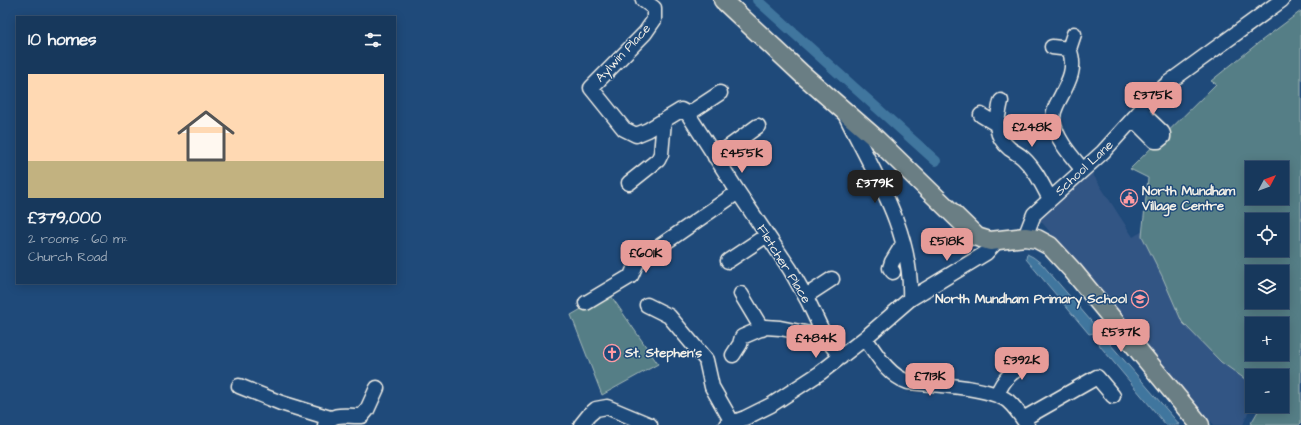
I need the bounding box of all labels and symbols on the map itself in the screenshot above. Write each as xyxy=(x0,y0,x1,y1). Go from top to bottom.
street label: Aylwin Place xyxy=(591,20,656,87)
pin: £375K xyxy=(1125,82,1181,116)
pin: £248K xyxy=(1004,114,1060,148)
street label: School Lane xyxy=(1051,136,1117,200)
pin: £455K xyxy=(714,140,770,174)
north arrow xyxy=(1245,161,1289,205)
pin: £379K xyxy=(847,170,903,204)
place label: North Mundham Village Centre xyxy=(1141,182,1236,217)
public building icon: North Mundham Village Centre xyxy=(1119,188,1139,208)
street label: Fletcher Place xyxy=(753,221,815,307)
pin: £518K xyxy=(919,228,975,262)
pin: £601K xyxy=(618,240,674,274)
school or university icon: North Mundham Primary School xyxy=(1130,289,1150,309)
place label: North Mundham Primary School xyxy=(935,290,1127,309)
pin: £537K xyxy=(1093,319,1149,353)
pin: £484K xyxy=(788,325,844,359)
church icon: St. Stephen's xyxy=(602,343,622,363)
place label: St. Stephen's xyxy=(624,344,703,363)
pin: £392K xyxy=(994,347,1050,381)
pin: £713K xyxy=(902,363,958,397)

